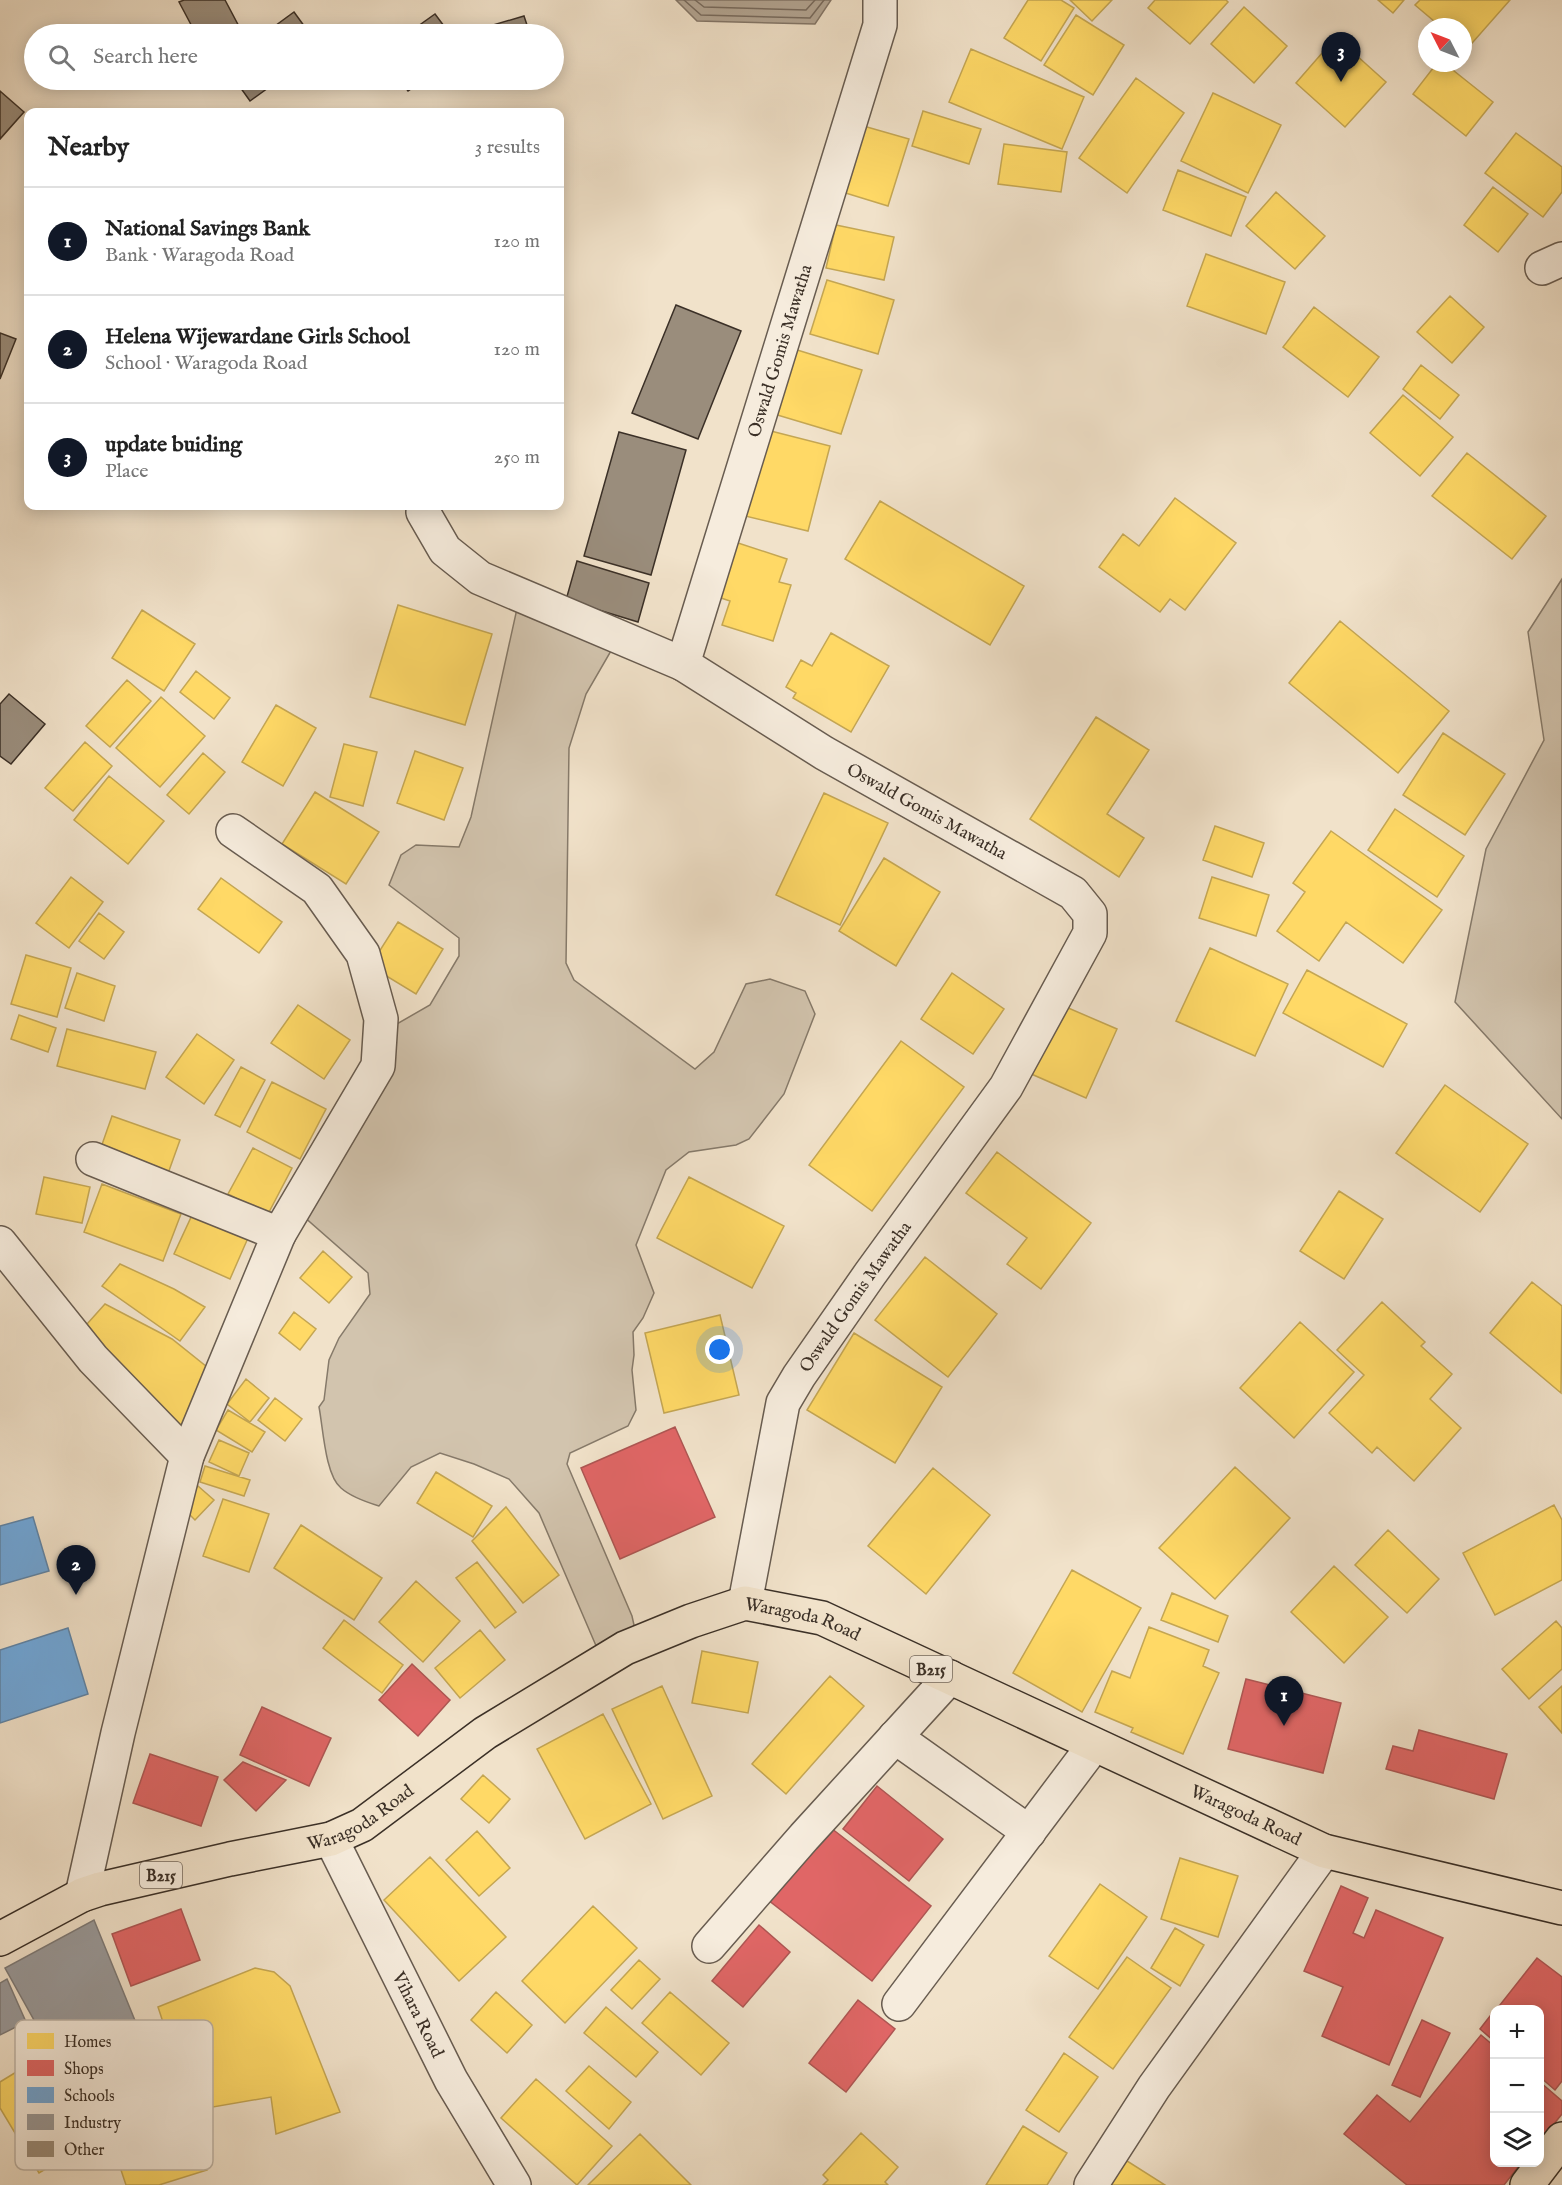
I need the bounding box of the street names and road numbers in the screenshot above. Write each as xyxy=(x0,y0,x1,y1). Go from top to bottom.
street label: Oswald Gomis Mawatha xyxy=(743,262,819,441)
street label: Oswald Gomis Mawatha xyxy=(842,759,1011,866)
street label: Oswald Gomis Mawatha xyxy=(795,1217,918,1378)
street label: Waragoda Road xyxy=(743,1593,864,1647)
road number: B215 xyxy=(910,1656,952,1682)
street label: Waragoda Road xyxy=(305,1780,419,1856)
street label: Waragoda Road xyxy=(1186,1781,1305,1852)
road number: B215 xyxy=(140,1862,182,1888)
street label: Vihara Road xyxy=(386,1967,448,2062)

